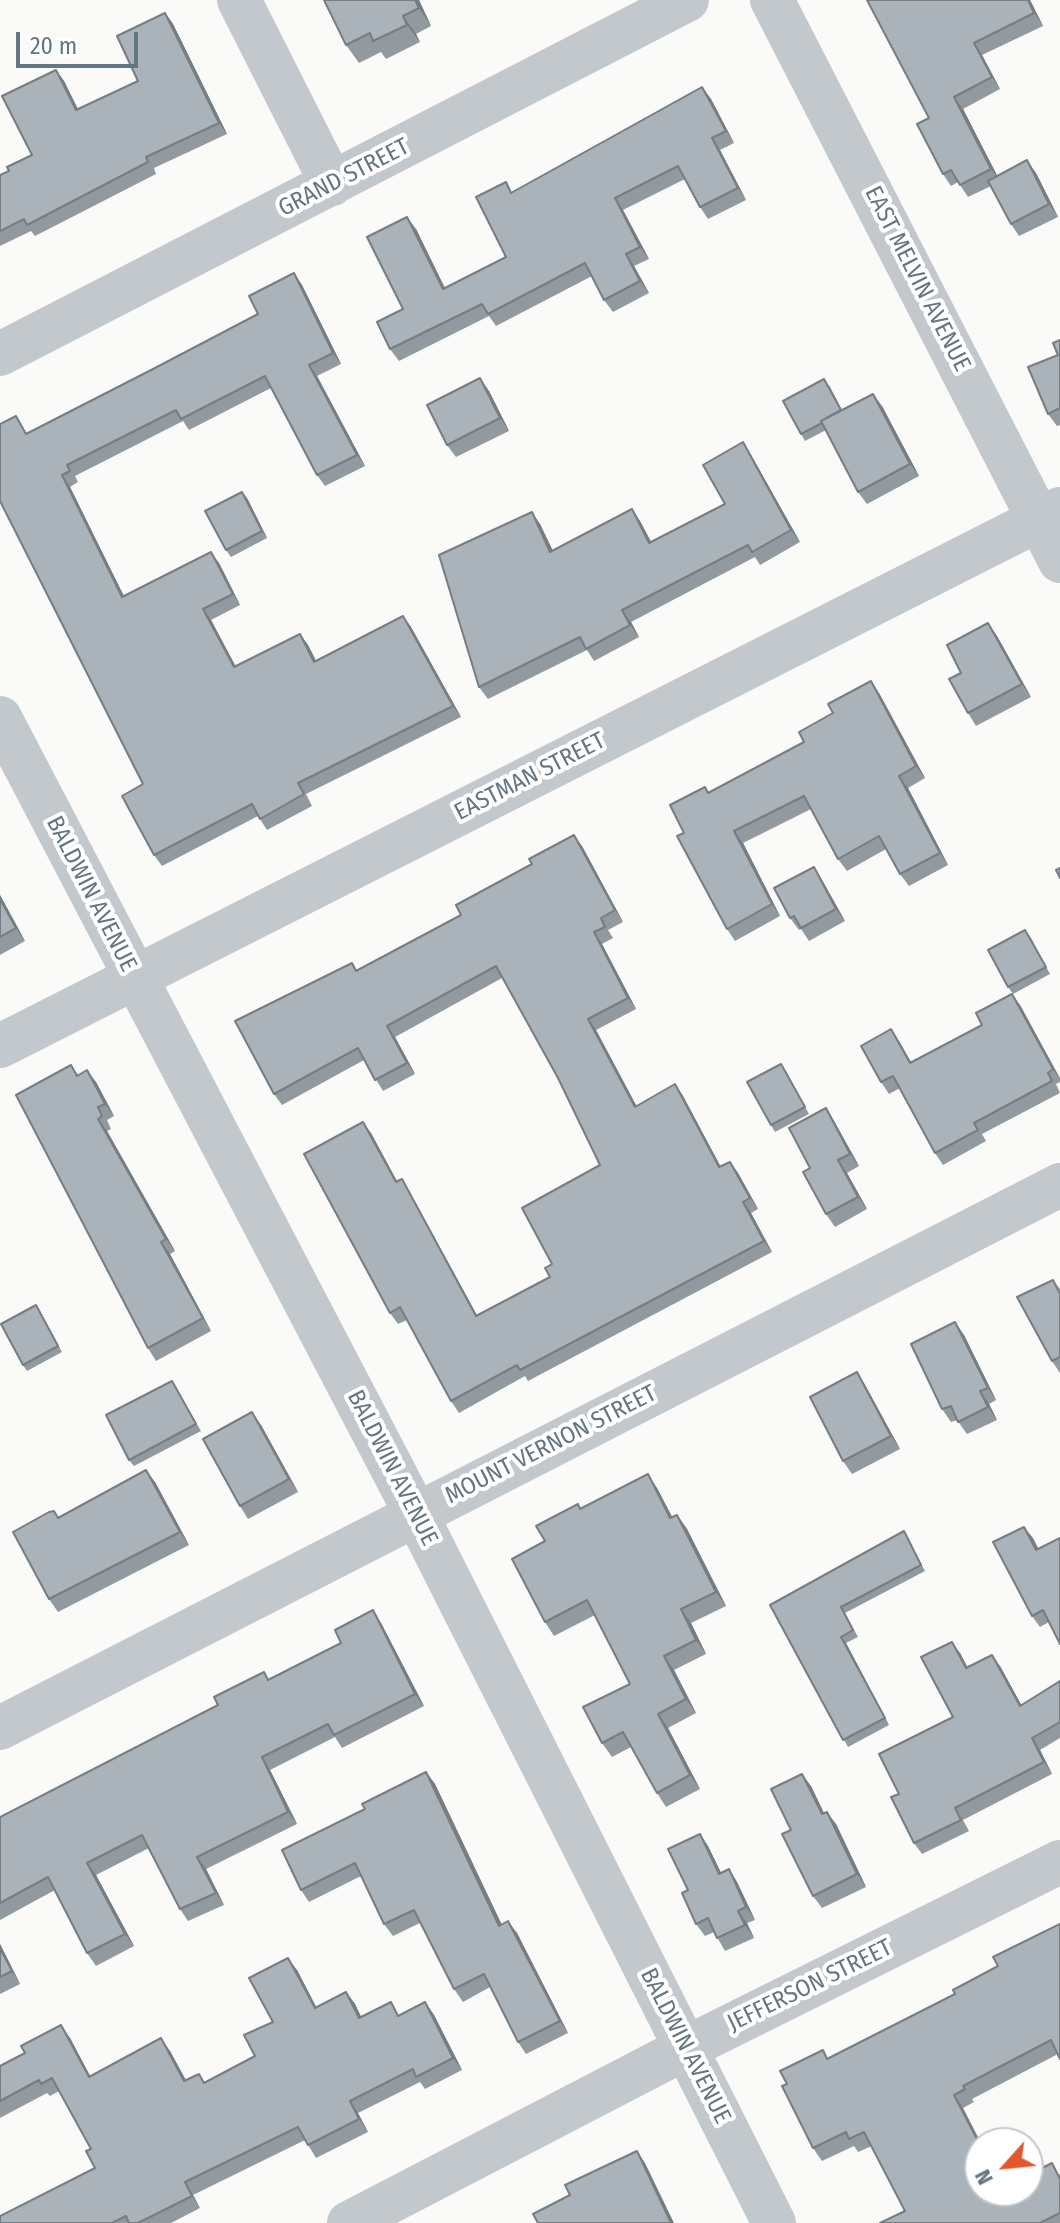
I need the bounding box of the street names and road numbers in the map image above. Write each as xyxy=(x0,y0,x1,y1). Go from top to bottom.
street label: GRAND STREET xyxy=(274,133,414,223)
street label: EAST MELVIN AVENUE xyxy=(858,182,976,376)
street label: EASTMAN STREET xyxy=(450,727,610,827)
street label: BALDWIN AVENUE xyxy=(39,812,143,976)
street label: MOUNT VERNON STREET xyxy=(441,1379,661,1511)
street label: BALDWIN AVENUE xyxy=(340,1386,444,1550)
street label: JEFFERSON STREET xyxy=(723,1934,897,2038)
street label: BALDWIN AVENUE xyxy=(633,1964,737,2128)

